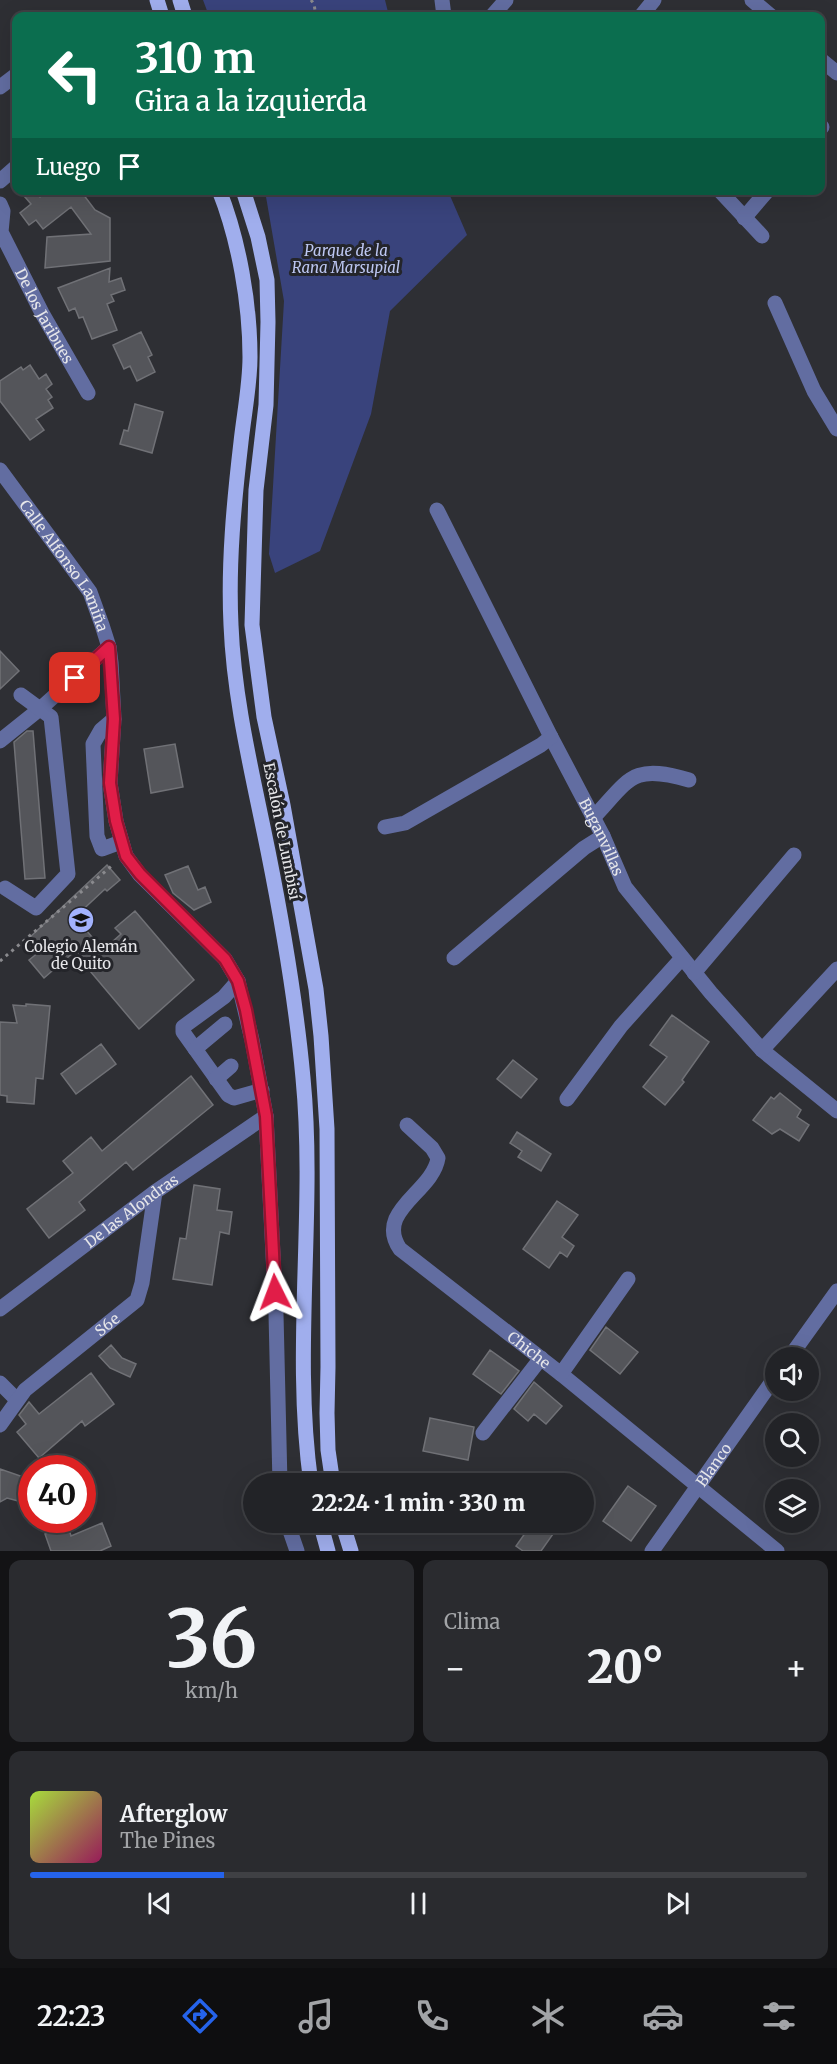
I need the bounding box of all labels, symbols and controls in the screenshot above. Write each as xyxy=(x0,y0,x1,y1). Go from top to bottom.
text: 310 m xyxy=(135,32,255,84)
icon: left xyxy=(36,36,114,114)
text: Gira a la izquierda xyxy=(135,84,367,118)
icon: arrive xyxy=(113,150,146,183)
text: Luego xyxy=(36,153,101,181)
park label: Parque de la Rana Marsupial xyxy=(292,241,400,277)
street label: De los Jaribues xyxy=(11,265,78,367)
street label: Calle Alfonso Lamiña xyxy=(16,496,113,634)
pin xyxy=(49,652,100,703)
icon: arrive xyxy=(58,661,91,694)
street label: Escalón de Lumbisí xyxy=(259,761,305,902)
street label: Buganvillas xyxy=(575,794,628,879)
school or university icon: Colegio Alemán de Quito xyxy=(66,905,96,935)
place label: Colegio Alemán de Quito xyxy=(24,937,138,973)
street label: De las Alondras xyxy=(80,1170,182,1252)
position arrow xyxy=(243,1260,307,1324)
street label: S6e xyxy=(91,1309,123,1340)
street label: Chiche xyxy=(504,1327,555,1372)
map controls xyxy=(765,1347,819,1533)
button: sound xyxy=(765,1347,819,1401)
button: search xyxy=(765,1413,819,1467)
street label: Blanco xyxy=(691,1439,735,1490)
speed limit sign: 40 xyxy=(18,1455,96,1533)
button: layers xyxy=(765,1479,819,1533)
text: 22:24 · 1 min · 330 m xyxy=(312,1489,525,1517)
text: 36 xyxy=(166,1590,257,1688)
text: Clima xyxy=(444,1609,500,1634)
text: 20° xyxy=(587,1639,664,1695)
text: − xyxy=(444,1648,466,1689)
text: + xyxy=(785,1648,807,1689)
text: km/h xyxy=(185,1678,238,1703)
text: Afterglow xyxy=(120,1800,227,1828)
text: The Pines xyxy=(120,1828,215,1853)
icon: previous xyxy=(143,1887,176,1920)
icon: pause xyxy=(402,1887,435,1920)
icon: next xyxy=(661,1887,694,1920)
icon: directions xyxy=(179,1995,221,2037)
icon: music xyxy=(295,1995,337,2037)
icon: phone xyxy=(411,1995,453,2037)
icon: climate xyxy=(527,1995,569,2037)
icon: car xyxy=(642,1995,684,2037)
icon: filters xyxy=(758,1995,800,2037)
text: 22:23 xyxy=(37,1999,105,2033)

